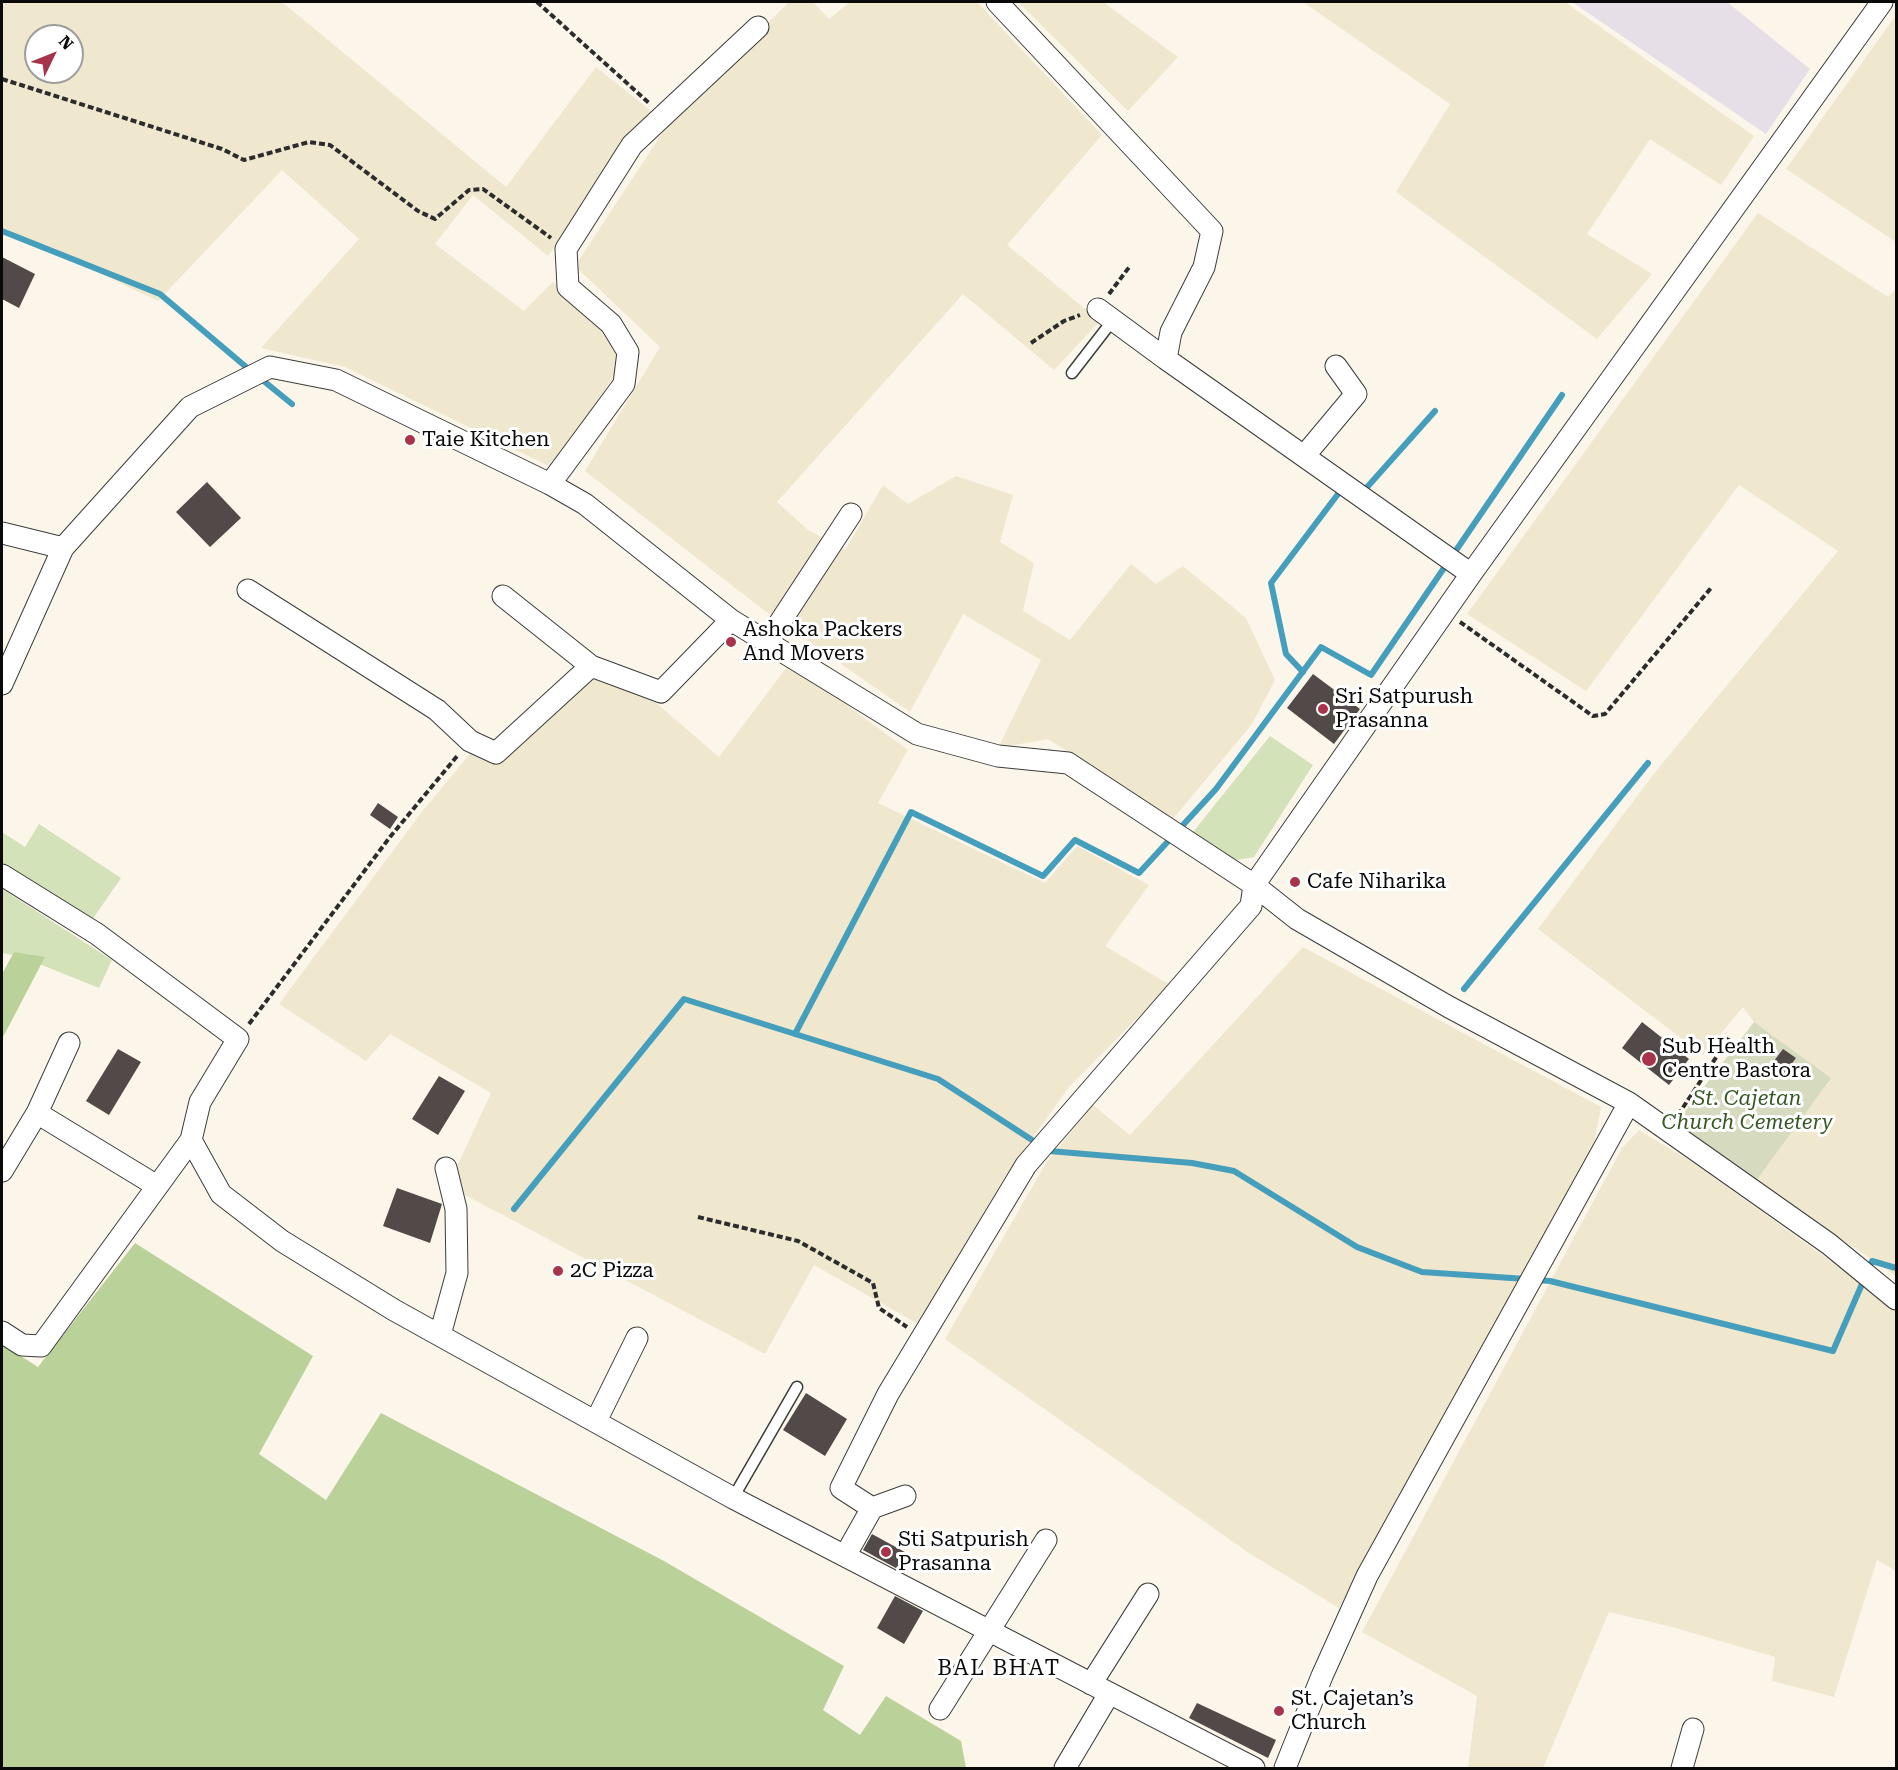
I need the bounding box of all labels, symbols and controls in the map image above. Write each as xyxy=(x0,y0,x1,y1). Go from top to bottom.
north arrow xyxy=(24,24,84,84)
text: N xyxy=(55,32,77,54)
place label: Taie Kitchen xyxy=(422,427,550,453)
marker: Taie Kitchen xyxy=(403,433,417,447)
place label: Ashoka Packers And Movers xyxy=(743,617,902,667)
marker: Ashoka Packers And Movers xyxy=(724,635,738,649)
place label: Sri Satpurush Prasanna xyxy=(1335,684,1473,734)
marker: Sri Satpurush Prasanna xyxy=(1316,702,1330,716)
place label: Cafe Niharika xyxy=(1307,869,1446,895)
marker: Cafe Niharika xyxy=(1288,875,1302,889)
place label: Sub Health Centre Bastora xyxy=(1662,1034,1811,1084)
marker: Sub Health Centre Bastora xyxy=(1640,1050,1658,1068)
park label: St. Cajetan Church Cemetery xyxy=(1662,1086,1832,1136)
place label: 2C Pizza xyxy=(570,1258,654,1284)
marker: 2C Pizza xyxy=(551,1264,565,1278)
place label: Sti Satpurish Prasanna xyxy=(898,1527,1029,1577)
marker: Sti Satpurish Prasanna xyxy=(879,1545,893,1559)
district label: BAL BHAT xyxy=(937,1656,1061,1682)
place label: St. Cajetan’s Church xyxy=(1291,1686,1414,1736)
marker: St. Cajetan’s Church xyxy=(1272,1704,1286,1718)

